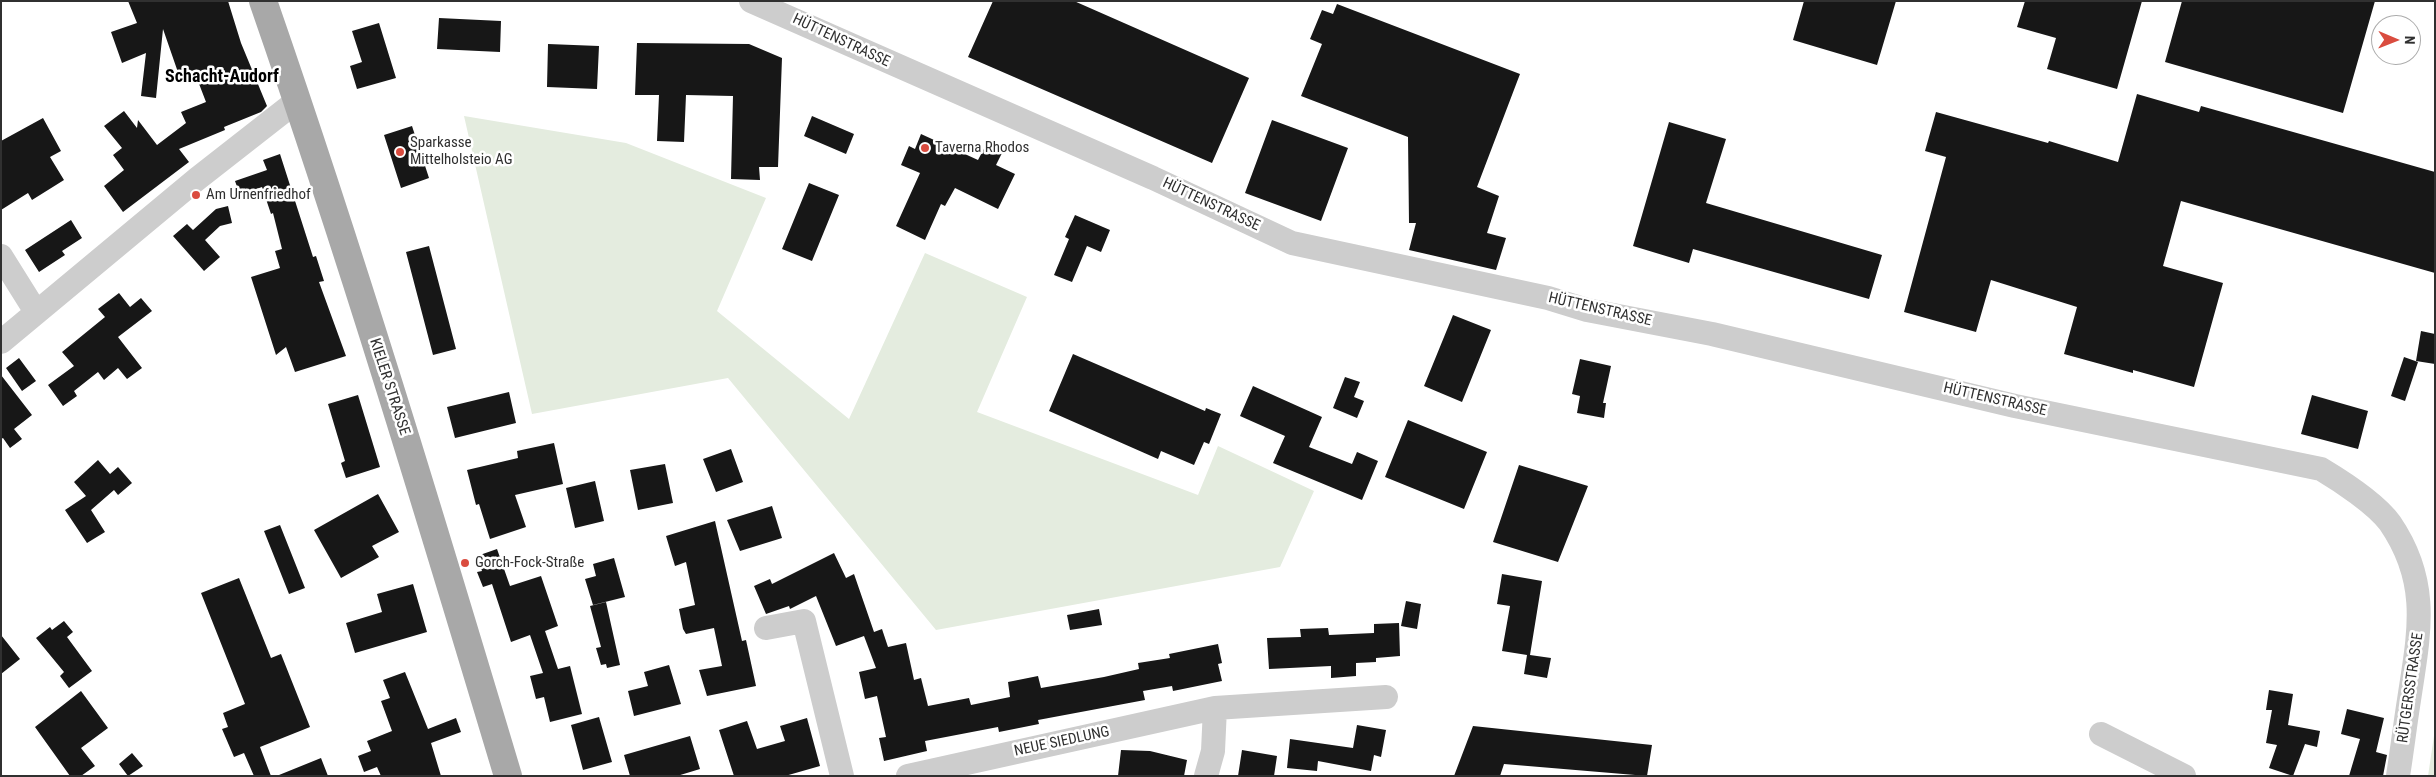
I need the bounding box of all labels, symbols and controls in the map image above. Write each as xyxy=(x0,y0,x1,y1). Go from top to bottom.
street label: HÜTTENSTRASSE xyxy=(789,11,893,71)
north arrow xyxy=(2371,15,2421,65)
text: N xyxy=(2402,36,2418,45)
district label: Schacht-Audorf xyxy=(165,66,279,88)
place label: Sparkasse Mittelholsteio AG xyxy=(410,134,512,169)
place label: Taverna Rhodos xyxy=(935,139,1029,157)
marker: Taverna Rhodos xyxy=(919,142,931,154)
marker: Sparkasse Mittelholsteio AG xyxy=(394,146,406,158)
street label: HÜTTENSTRASSE xyxy=(1159,175,1263,235)
place label: Am Urnenfriedhof xyxy=(206,186,311,204)
marker: Am Urnenfriedhof xyxy=(190,189,202,201)
street label: HÜTTENSTRASSE xyxy=(1547,289,1653,331)
street label: KIELER STRASSE xyxy=(365,336,413,438)
street label: HÜTTENSTRASSE xyxy=(1942,379,2048,421)
place label: Gorch-Fock-Straße xyxy=(475,554,584,572)
marker: Gorch-Fock-Straße xyxy=(459,557,471,569)
street label: RÜTGERSSTRASSE xyxy=(2394,632,2428,744)
street label: NEUE SIEDLUNG xyxy=(1013,723,1111,761)

